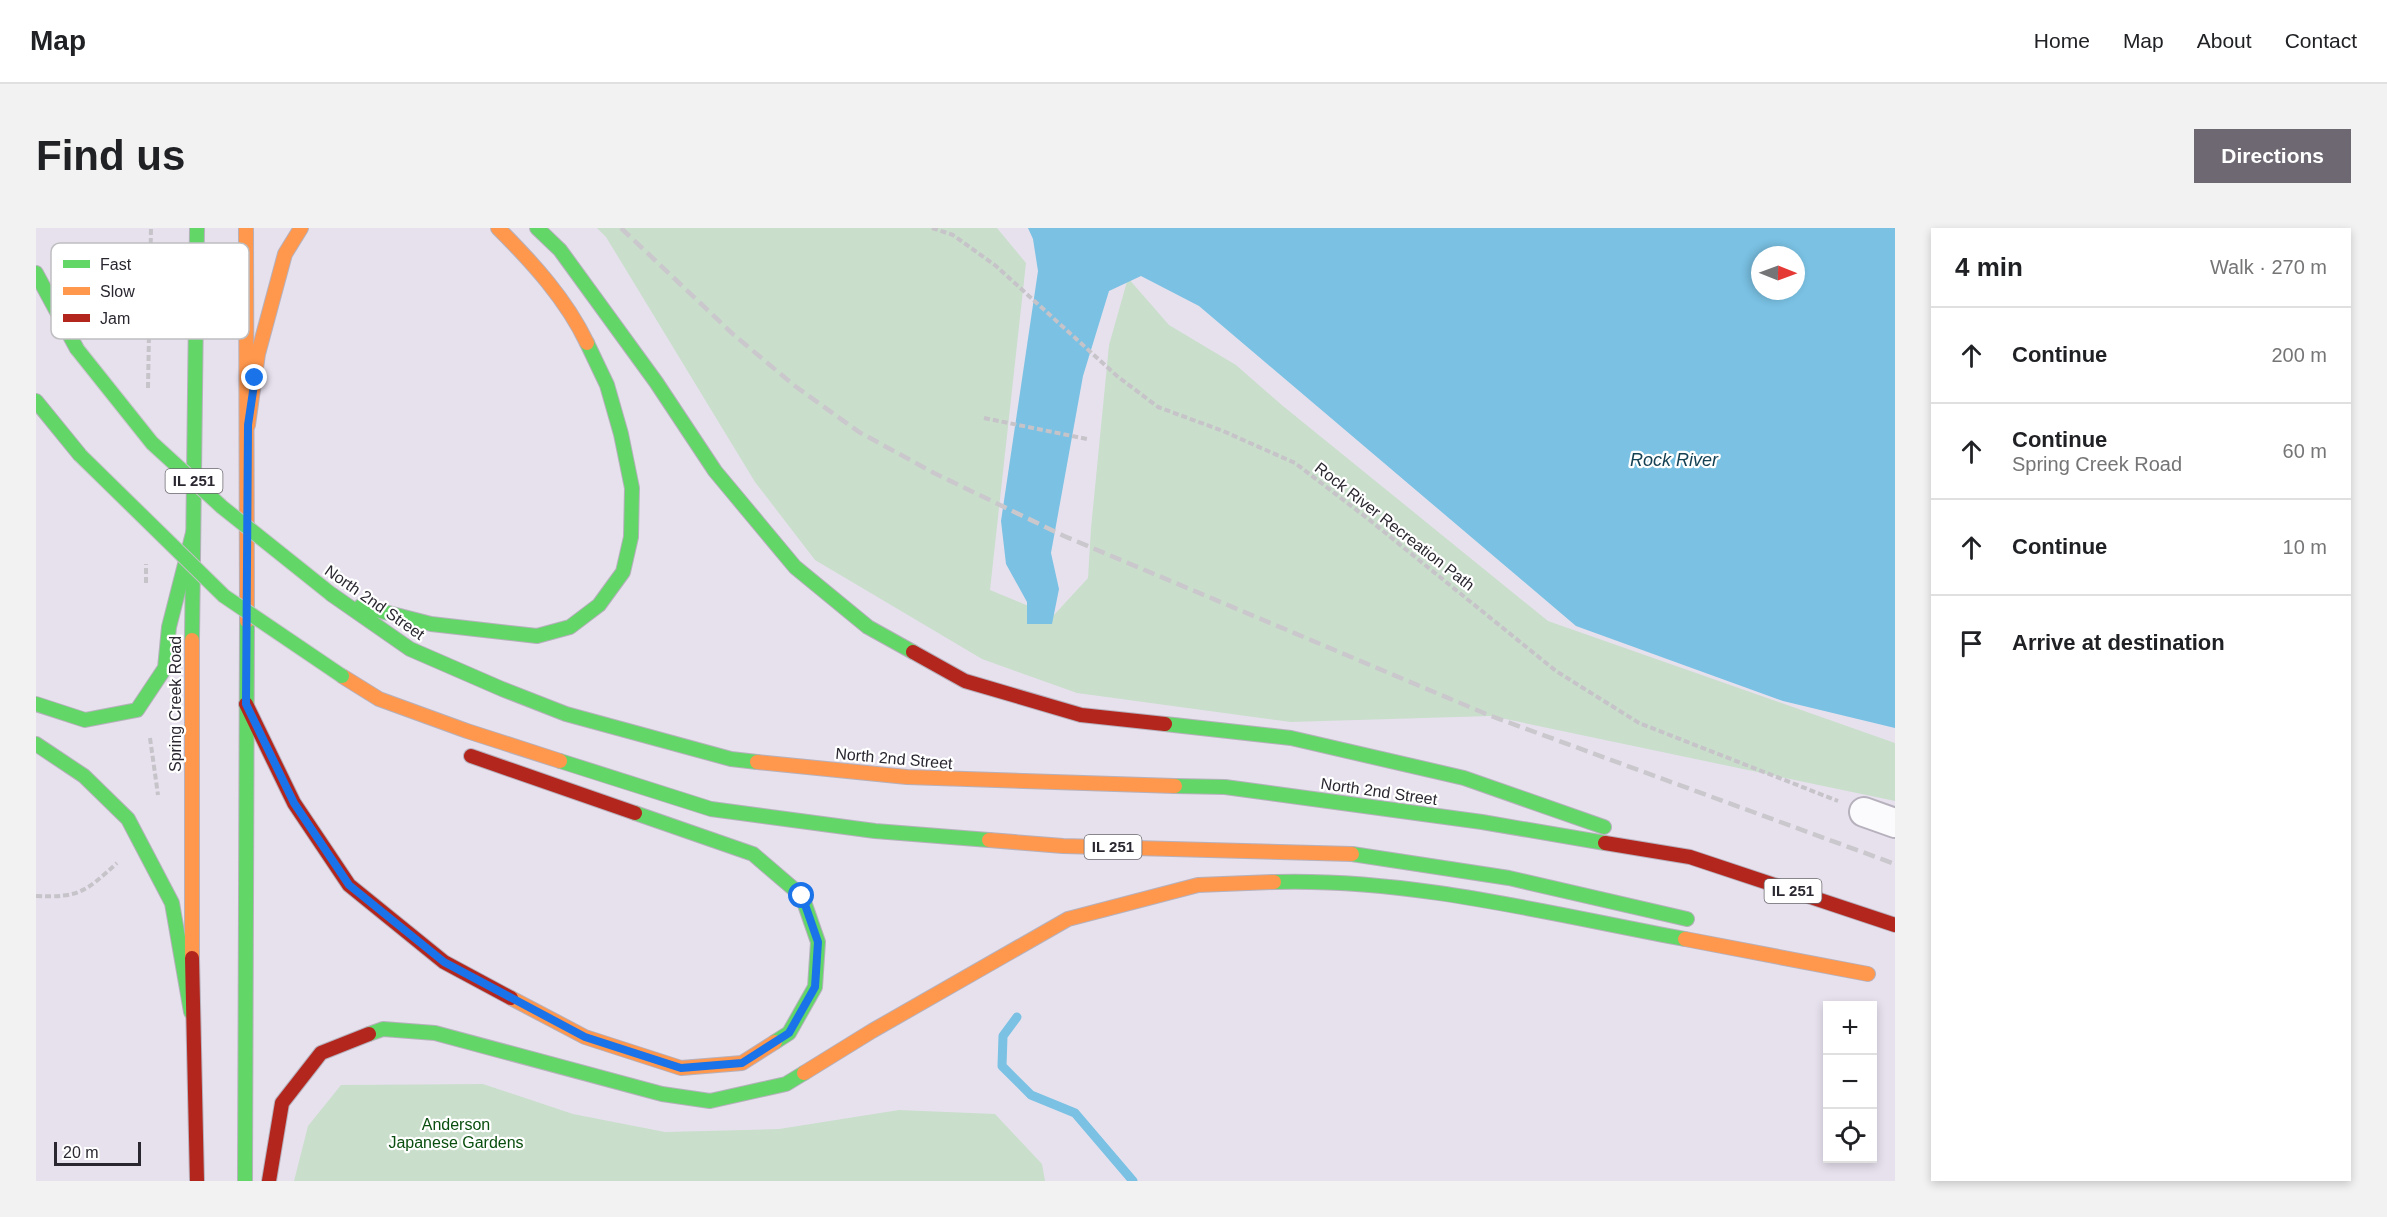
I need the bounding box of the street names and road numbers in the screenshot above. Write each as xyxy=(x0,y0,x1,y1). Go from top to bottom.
street label: Rock River Recreation Path xyxy=(1312,459,1478,594)
road number: IL 251 xyxy=(166,469,222,493)
street label: North 2nd Street xyxy=(322,562,428,643)
street label: Spring Creek Road xyxy=(167,636,184,772)
street label: North 2nd Street xyxy=(835,745,954,772)
street label: North 2nd Street xyxy=(1320,775,1439,808)
road number: IL 251 xyxy=(1084,835,1142,859)
road number: IL 251 xyxy=(1764,879,1822,903)

